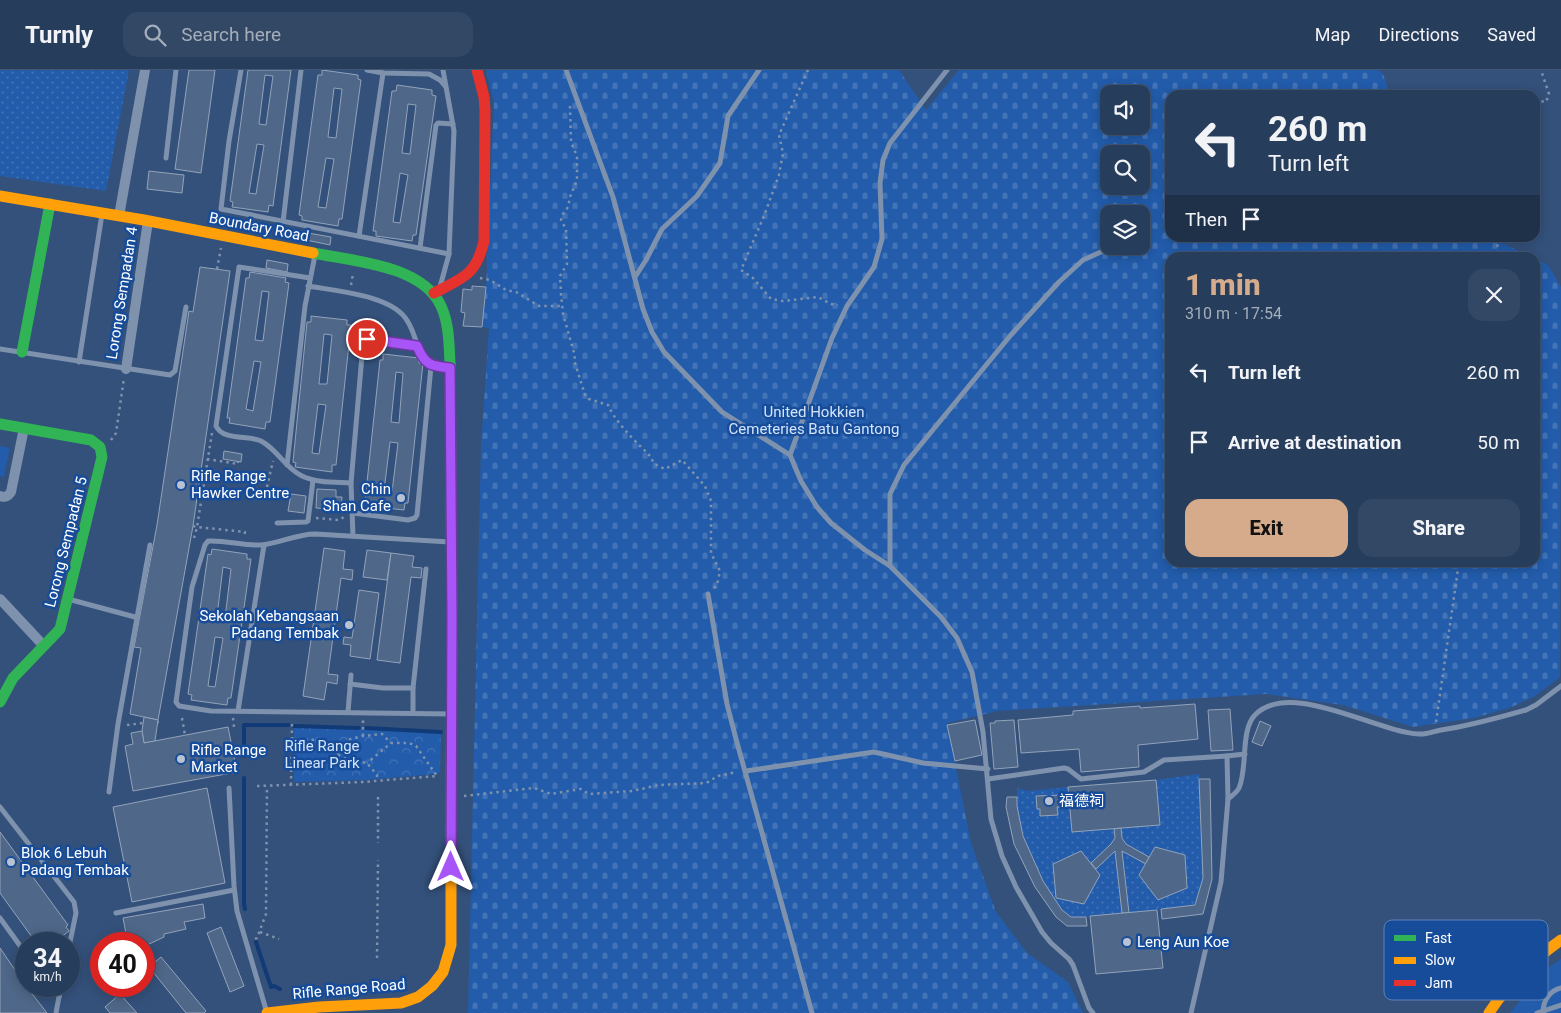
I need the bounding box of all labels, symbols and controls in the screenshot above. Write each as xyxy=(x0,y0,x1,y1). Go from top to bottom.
search box xyxy=(123,12,473,57)
text: Turnly xyxy=(25,21,93,49)
icon: search xyxy=(141,21,169,49)
text: Search here xyxy=(181,23,281,46)
text: Map xyxy=(1315,24,1350,45)
text: Directions xyxy=(1378,24,1459,45)
text: Saved xyxy=(1487,24,1536,45)
map controls xyxy=(1100,85,1150,255)
button: sound xyxy=(1100,85,1150,135)
text: 260 m xyxy=(1268,109,1367,150)
icon: left xyxy=(1185,110,1250,175)
button: search xyxy=(1100,145,1150,195)
text: Turn left xyxy=(1268,151,1349,176)
button: layers xyxy=(1100,205,1150,255)
icon: arrive xyxy=(1237,205,1265,233)
street label: Boundary Road xyxy=(207,208,311,246)
text: Then xyxy=(1185,208,1227,231)
street label: Lorong Sempadan 4 xyxy=(103,225,141,361)
text: 1 min xyxy=(1185,267,1261,302)
button: close xyxy=(1468,269,1520,321)
text: 310 m · 17:54 xyxy=(1185,304,1282,323)
pin xyxy=(346,318,388,360)
icon: arrive xyxy=(353,325,381,353)
icon: left xyxy=(1185,358,1213,386)
text: Turn left xyxy=(1228,361,1301,384)
text: 260 m xyxy=(1467,361,1520,384)
park label: United Hokkien Cemeteries Batu Gantong xyxy=(729,403,899,438)
icon: arrive xyxy=(1185,428,1213,456)
text: Arrive at destination xyxy=(1228,431,1401,454)
text: 50 m xyxy=(1477,431,1520,454)
place label: Rifle Range Hawker Centre xyxy=(191,467,289,502)
street label: Lorong Sempadan 5 xyxy=(41,475,91,609)
marker: Rifle Range Hawker Centre xyxy=(175,479,187,491)
place label: Chin Shan Cafe xyxy=(323,480,391,515)
marker: Chin Shan Cafe xyxy=(395,492,407,504)
button: Exit xyxy=(1185,499,1348,557)
button: Share xyxy=(1358,499,1520,557)
place label: Sekolah Kebangsaan Padang Tembak xyxy=(199,607,339,642)
marker: Sekolah Kebangsaan Padang Tembak xyxy=(343,619,355,631)
park label: Rifle Range Linear Park xyxy=(284,737,360,772)
place label: Rifle Range Market xyxy=(191,741,266,776)
marker: Rifle Range Market xyxy=(175,753,187,765)
place label: 福德祠 xyxy=(1059,792,1104,810)
marker: 福德祠 xyxy=(1043,795,1055,807)
position arrow xyxy=(424,840,476,892)
place label: Blok 6 Lebuh Padang Tembak xyxy=(21,844,129,879)
marker: Blok 6 Lebuh Padang Tembak xyxy=(5,856,17,868)
legend xyxy=(1384,920,1548,1000)
text: Fast xyxy=(1425,930,1452,946)
speed limit sign: 40 xyxy=(90,932,155,997)
place label: Leng Aun Koe xyxy=(1137,933,1229,951)
marker: Leng Aun Koe xyxy=(1121,936,1133,948)
text: 34 xyxy=(33,944,62,973)
text: Slow xyxy=(1425,952,1456,968)
text: km/h xyxy=(33,970,62,984)
street label: Rifle Range Road xyxy=(292,975,406,1003)
text: Jam xyxy=(1425,975,1453,991)

